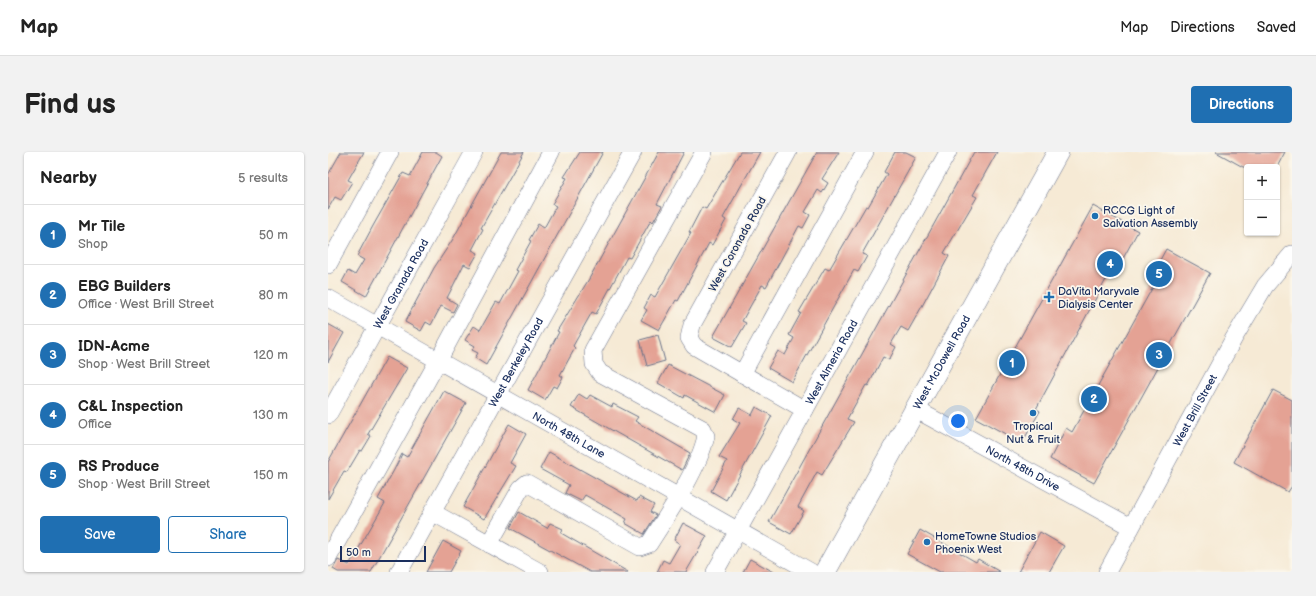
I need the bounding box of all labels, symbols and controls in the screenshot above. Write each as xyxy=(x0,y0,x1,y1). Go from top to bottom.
text: Map xyxy=(20,16,58,39)
text: Map xyxy=(1120,19,1148,36)
text: Directions xyxy=(1170,19,1235,36)
text: Saved xyxy=(1257,19,1296,36)
button: Directions xyxy=(1191,86,1292,123)
text: Find us xyxy=(24,88,116,121)
map controls xyxy=(1244,164,1280,236)
button: + xyxy=(1244,164,1280,200)
text: Nearby xyxy=(40,168,97,188)
text: 5 results xyxy=(238,170,288,186)
street label: West Coronado Road xyxy=(706,195,769,294)
button: − xyxy=(1244,200,1280,236)
place label: RCCG Light of Salvation Assembly xyxy=(1103,204,1198,230)
marker: RCCG Light of Salvation Assembly xyxy=(1090,211,1100,221)
text: Mr Tile xyxy=(78,217,125,236)
text: 1 xyxy=(50,227,56,243)
text: 50 m xyxy=(259,227,288,243)
text: Shop xyxy=(78,236,108,252)
street label: West Granada Road xyxy=(371,237,431,331)
pin: 4 xyxy=(1097,249,1123,279)
pin: 5 xyxy=(1146,259,1172,289)
text: EBG Builders xyxy=(78,277,171,296)
place label: DaVita Maryvale Dialysis Center xyxy=(1058,285,1140,311)
text: 2 xyxy=(49,287,57,303)
text: 80 m xyxy=(259,287,288,303)
marker: DaVita Maryvale Dialysis Center xyxy=(1043,291,1055,303)
text: Office · West Brill Street xyxy=(78,296,214,312)
street label: West McDowell Road xyxy=(911,313,973,412)
street label: West Berkeley Road xyxy=(486,316,546,410)
street label: West Almeria Road xyxy=(803,318,861,407)
text: IDN-Acme xyxy=(78,337,150,356)
pin: 3 xyxy=(1146,340,1172,370)
text: 3 xyxy=(49,347,57,363)
text: 120 m xyxy=(253,347,288,363)
pin: 1 xyxy=(999,348,1025,378)
text: Shop · West Brill Street xyxy=(78,356,210,372)
street label: West Brill Street xyxy=(1170,372,1220,449)
pin: 2 xyxy=(1081,384,1107,414)
text: C&L Inspection xyxy=(78,397,183,416)
text: 4 xyxy=(49,407,57,423)
text: 130 m xyxy=(253,407,288,423)
marker: Tropical Nut & Fruit xyxy=(1028,408,1038,418)
street label: North 48th Lane xyxy=(530,409,608,461)
your location xyxy=(948,411,968,431)
text: Office xyxy=(78,416,112,432)
place label: Tropical Nut & Fruit xyxy=(1006,420,1060,446)
street label: North 48th Drive xyxy=(983,443,1062,494)
text: RS Produce xyxy=(78,457,159,476)
text: 5 xyxy=(49,467,57,483)
text: 150 m xyxy=(254,467,288,483)
text: Shop · West Brill Street xyxy=(78,476,210,492)
button: Save xyxy=(40,516,160,553)
button: Share xyxy=(168,516,288,553)
place label: HomeTowne Studios Phoenix West xyxy=(935,530,1037,556)
marker: HomeTowne Studios Phoenix West xyxy=(922,537,932,547)
scale bar xyxy=(340,544,426,563)
text: 50 m xyxy=(346,546,371,559)

